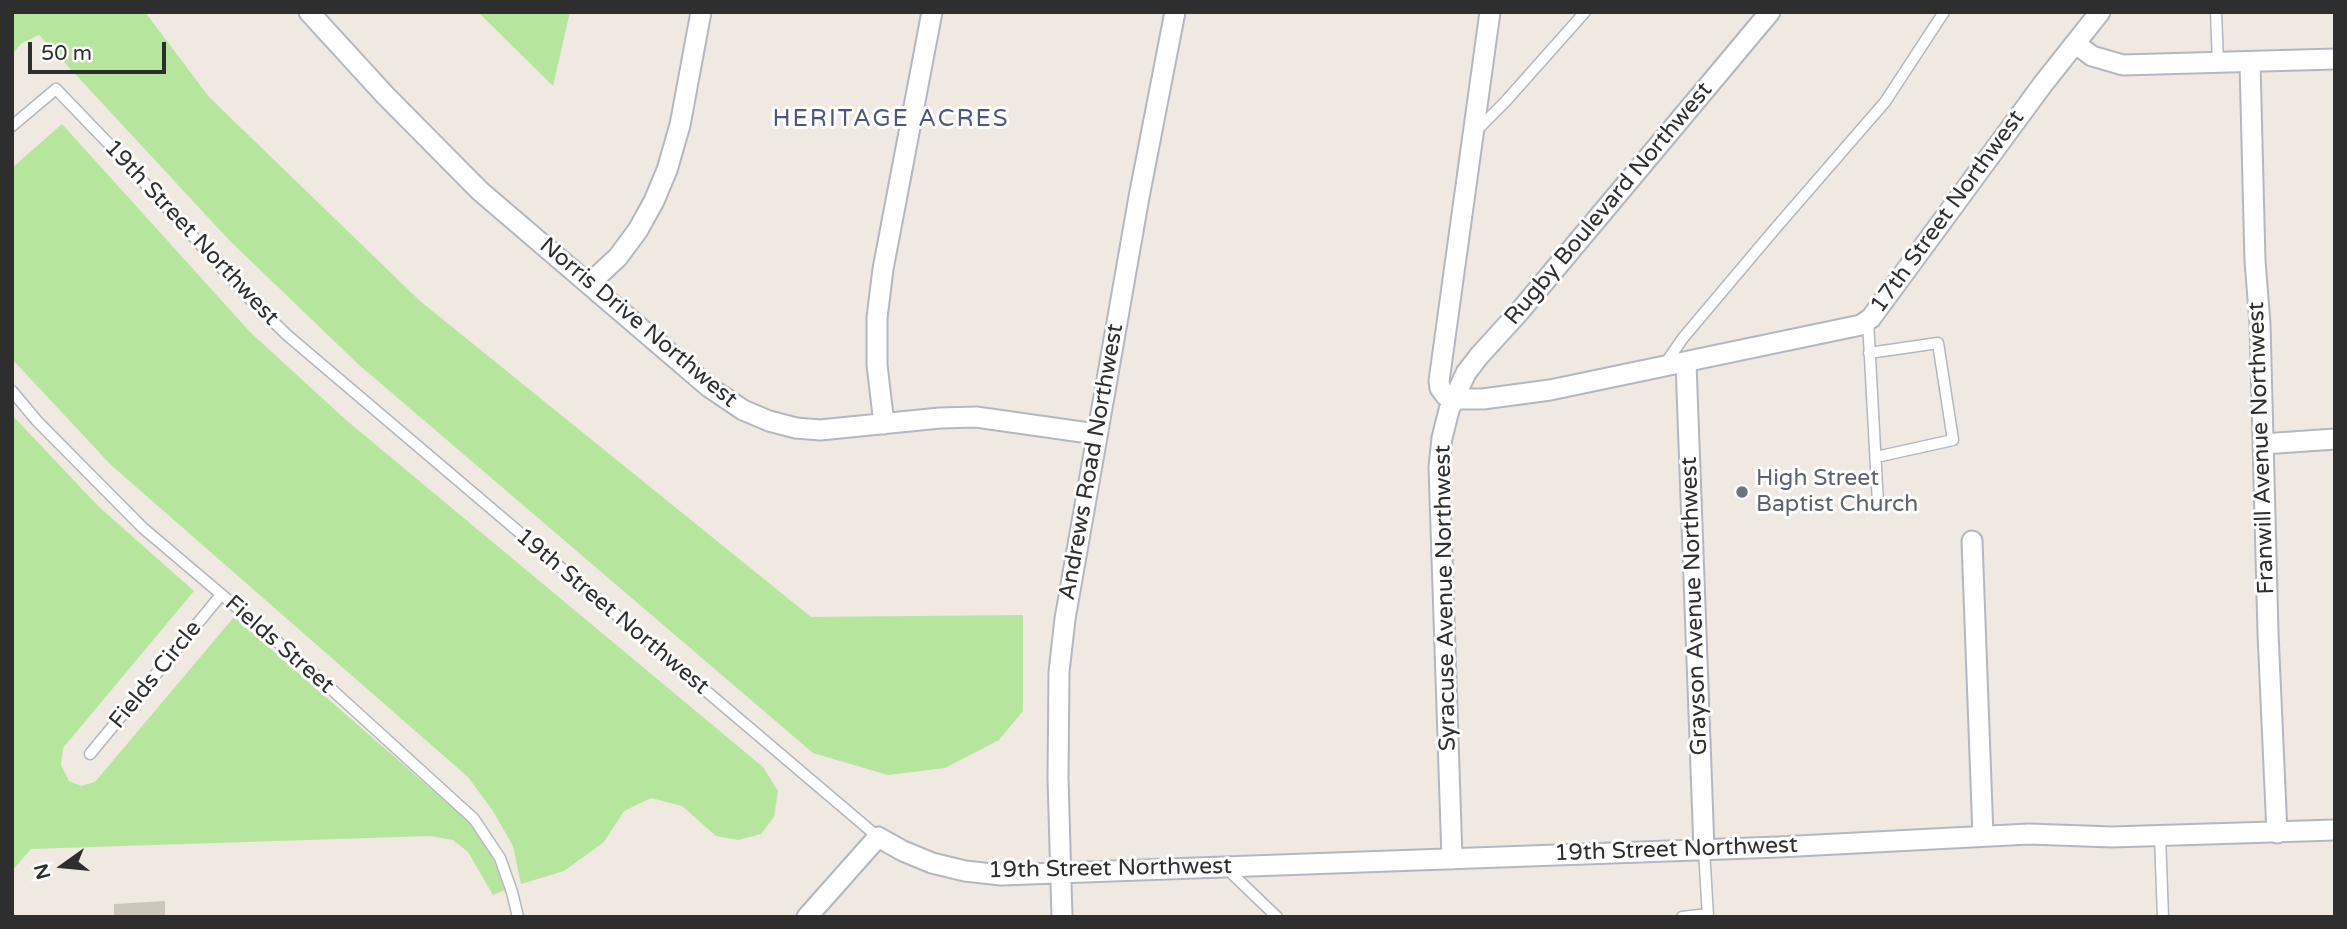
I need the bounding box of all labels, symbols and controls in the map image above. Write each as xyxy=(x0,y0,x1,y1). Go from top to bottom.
scale bar xyxy=(32,28,170,72)
text: 50 m xyxy=(41,41,92,66)
street label: Rugby Boulevard Northwest xyxy=(1499,77,1719,331)
street label: 17th Street Northwest xyxy=(1865,105,2031,319)
district label: HERITAGE ACRES xyxy=(774,106,1008,134)
street label: 19th Street Northwest xyxy=(98,134,284,332)
street label: Norris Drive Northwest xyxy=(534,232,742,414)
street label: Franwill Avenue Northwest xyxy=(2243,301,2281,595)
street label: Andrews Road Northwest xyxy=(1054,322,1130,602)
street label: Syracuse Avenue Northwest xyxy=(1430,445,1462,751)
street label: Grayson Avenue Northwest xyxy=(1676,456,1714,756)
place label: High Street Baptist Church xyxy=(1756,465,1918,519)
marker: High Street Baptist Church xyxy=(1734,484,1750,500)
street label: 19th Street Northwest xyxy=(510,523,714,701)
street label: Fields Street xyxy=(219,590,339,700)
street label: Fields Circle xyxy=(104,615,208,735)
north arrow xyxy=(28,831,98,901)
street label: 19th Street Northwest xyxy=(1554,832,1798,868)
street label: 19th Street Northwest xyxy=(988,853,1232,885)
text: N xyxy=(30,861,55,882)

